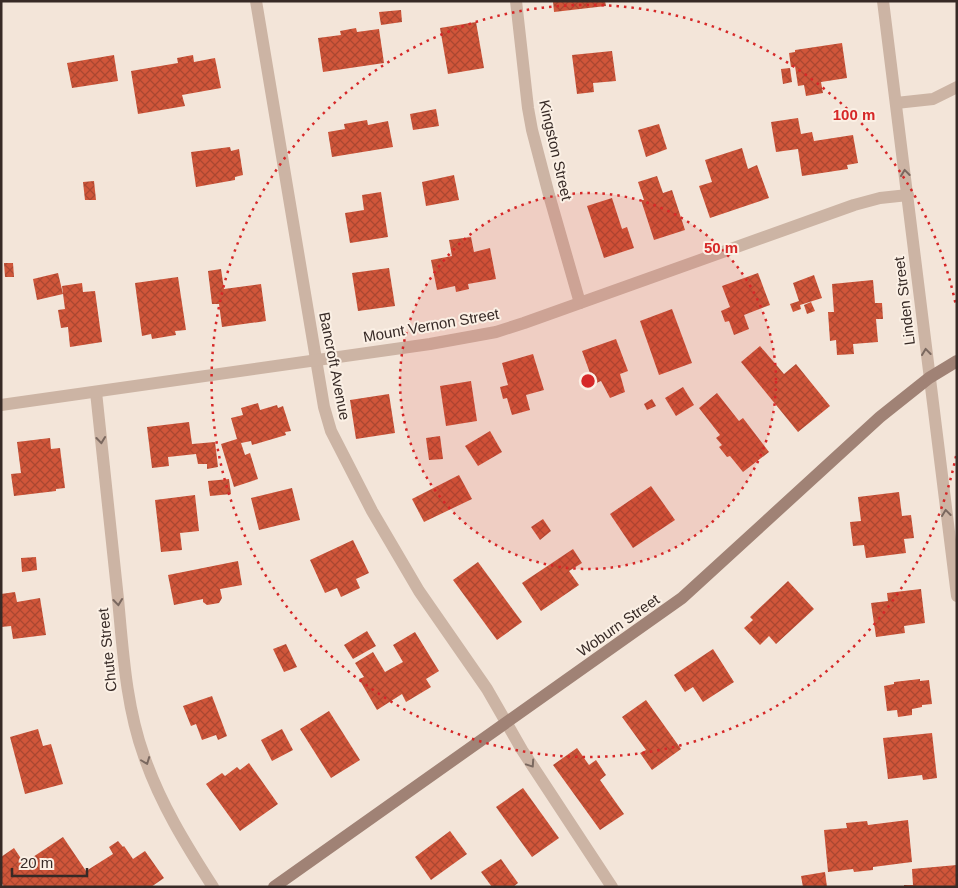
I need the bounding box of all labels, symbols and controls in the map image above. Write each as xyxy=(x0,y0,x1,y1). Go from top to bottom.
street label: Kingston Street xyxy=(536,98,576,203)
text: 100 m xyxy=(833,106,875,123)
one-way arrow xyxy=(900,169,911,177)
text: 50 m xyxy=(704,239,738,256)
street label: Linden Street xyxy=(890,255,918,346)
street label: Mount Vernon Street xyxy=(362,305,501,345)
street label: Bancroft Avenue xyxy=(316,310,354,422)
one-way arrow xyxy=(921,347,932,355)
centre of rings xyxy=(579,372,597,390)
one-way arrow xyxy=(95,436,106,444)
one-way arrow xyxy=(941,509,952,517)
street label: Woburn Street xyxy=(574,590,663,660)
one-way arrow xyxy=(112,598,123,606)
street label: Chute Street xyxy=(94,606,120,693)
one-way arrow xyxy=(140,756,150,765)
one-way arrow xyxy=(525,758,534,767)
scale bar xyxy=(12,846,88,878)
text: 20 m xyxy=(20,854,53,871)

